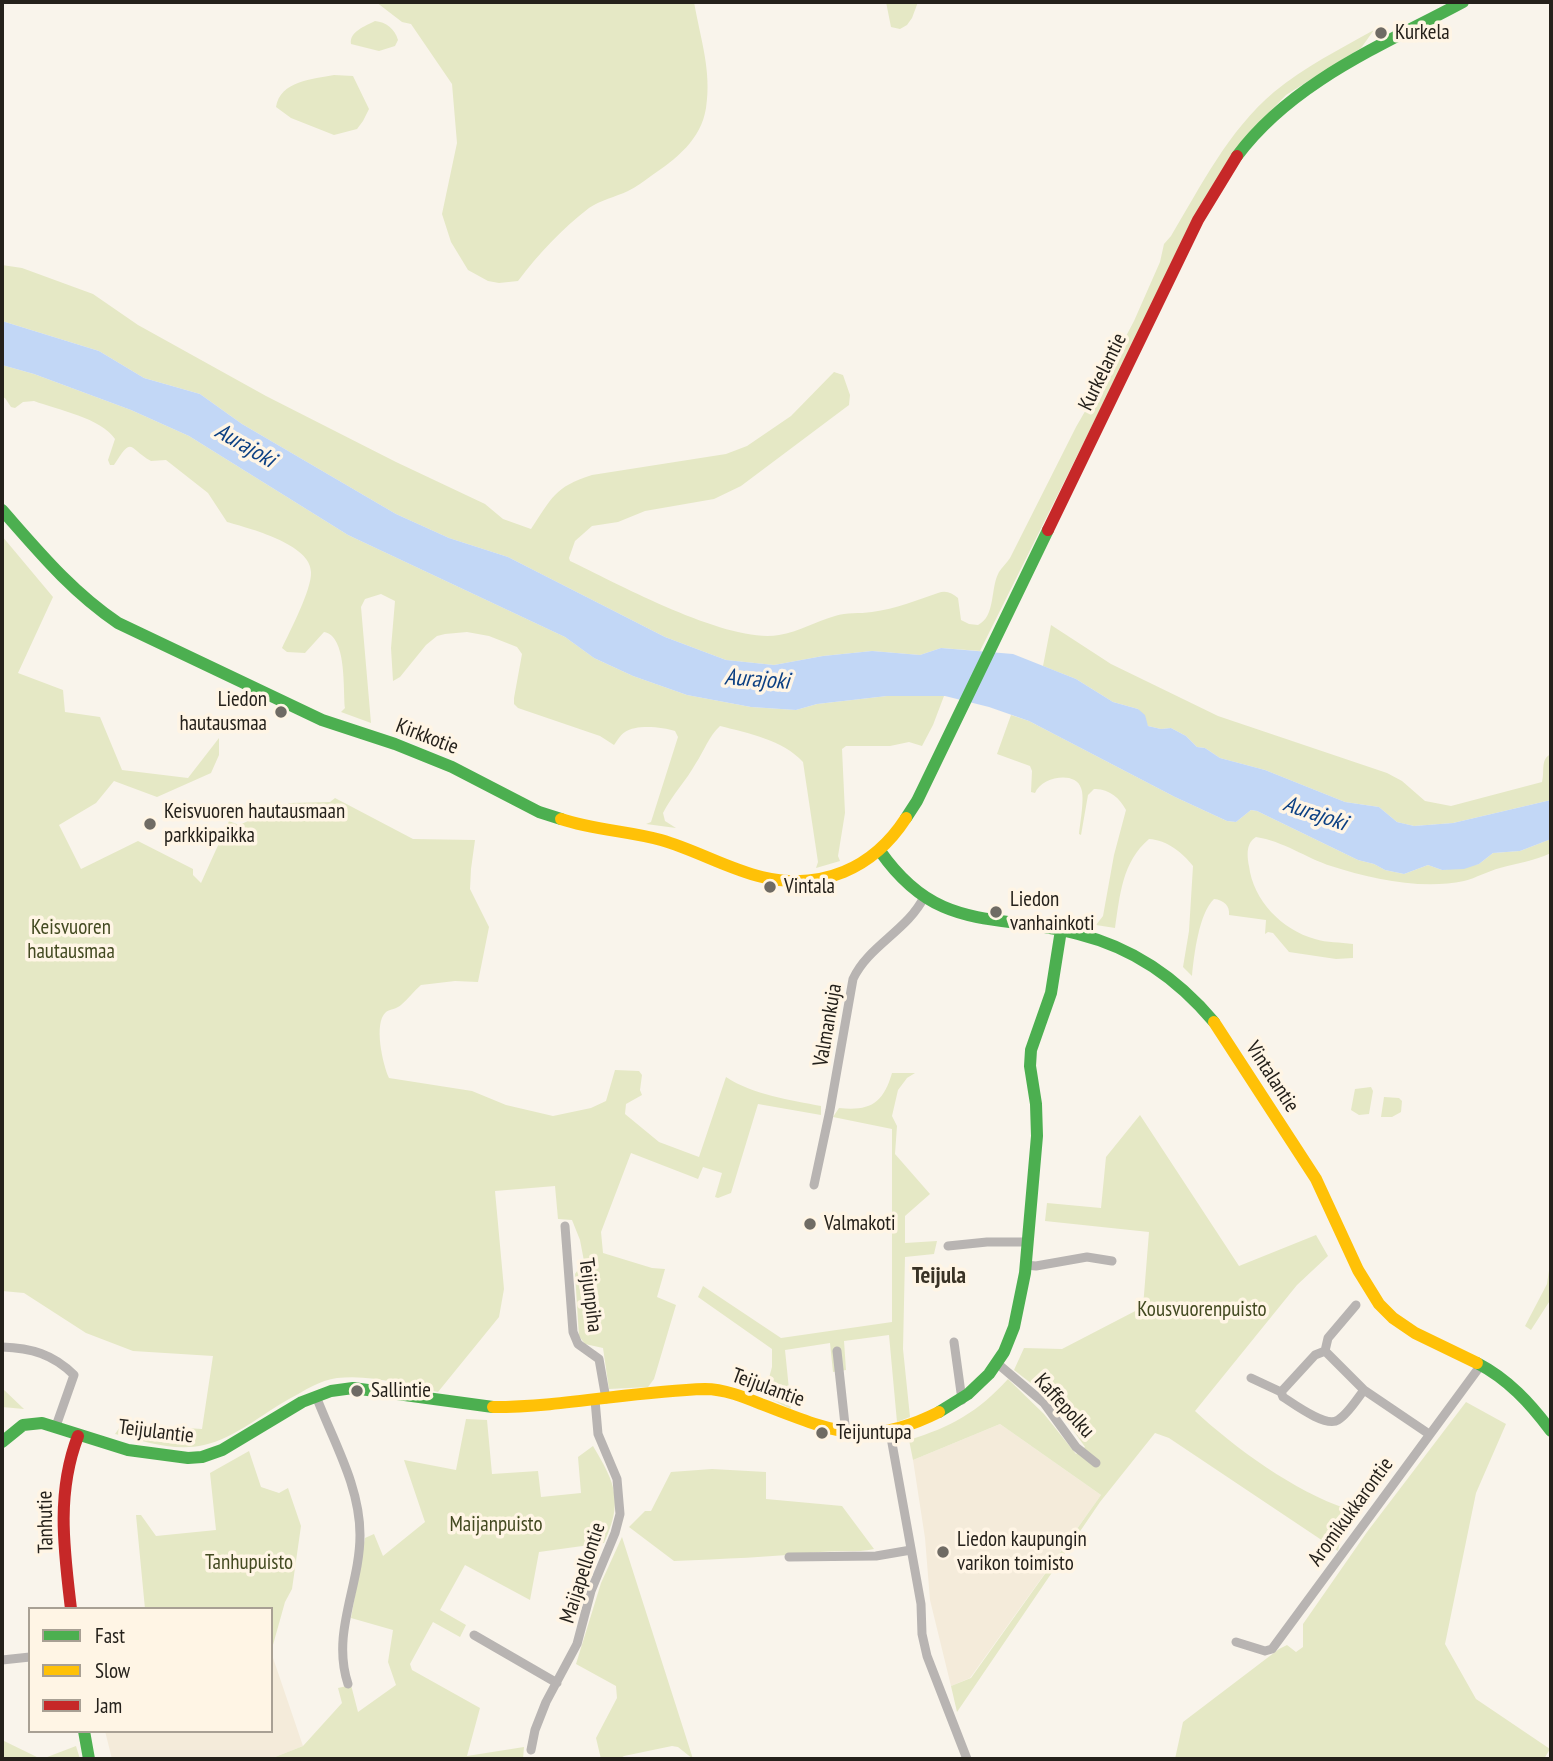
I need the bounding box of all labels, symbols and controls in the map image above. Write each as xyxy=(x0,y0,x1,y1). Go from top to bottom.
place label: Kurkela xyxy=(1395,20,1450,46)
marker: Kurkela xyxy=(1373,25,1389,41)
street label: Kurkelantie xyxy=(1074,329,1132,415)
water label: Aurajoki xyxy=(210,418,280,474)
water label: Aurajoki xyxy=(724,664,790,696)
place label: Liedon hautausmaa xyxy=(179,687,267,737)
marker: Liedon hautausmaa xyxy=(273,704,289,720)
street label: Kirkkotie xyxy=(392,714,462,760)
water label: Aurajoki xyxy=(1280,790,1350,838)
place label: Keisvuoren hautausmaan parkkipaikka xyxy=(164,799,345,849)
marker: Keisvuoren hautausmaan parkkipaikka xyxy=(142,816,158,832)
place label: Vintala xyxy=(784,874,835,900)
marker: Vintala xyxy=(762,879,778,895)
place label: Liedon vanhainkoti xyxy=(1010,887,1095,937)
marker: Liedon vanhainkoti xyxy=(988,904,1004,920)
park label: Keisvuoren hautausmaa xyxy=(27,915,115,965)
street label: Valmankuja xyxy=(808,982,848,1068)
street label: Vintalantie xyxy=(1240,1037,1304,1117)
place label: Valmakoti xyxy=(824,1211,896,1237)
marker: Valmakoti xyxy=(802,1216,818,1232)
street label: Teijunpiha xyxy=(573,1256,607,1334)
district label: Teijula xyxy=(912,1262,966,1290)
park label: Kousvuorenpuisto xyxy=(1137,1297,1267,1323)
street label: Teijulantie xyxy=(728,1363,808,1413)
street label: Kaffepolku xyxy=(1029,1369,1099,1443)
place label: Sallintie xyxy=(371,1378,431,1404)
marker: Sallintie xyxy=(349,1383,365,1399)
street label: Teijulantie xyxy=(117,1415,195,1449)
place label: Teijuntupa xyxy=(836,1420,912,1446)
marker: Teijuntupa xyxy=(814,1425,830,1441)
street label: Aromikukkarontie xyxy=(1303,1453,1399,1571)
street label: Tanhutie xyxy=(33,1490,59,1554)
park label: Maijanpuisto xyxy=(449,1512,543,1538)
street label: Maijapellontie xyxy=(555,1520,611,1626)
place label: Liedon kaupungin varikon toimisto xyxy=(957,1527,1087,1577)
marker: Liedon kaupungin varikon toimisto xyxy=(935,1544,951,1560)
park label: Tanhupuisto xyxy=(205,1550,293,1576)
legend xyxy=(28,1607,273,1733)
text: Fast xyxy=(95,1622,125,1649)
text: Slow xyxy=(95,1657,130,1684)
text: Jam xyxy=(95,1692,122,1719)

